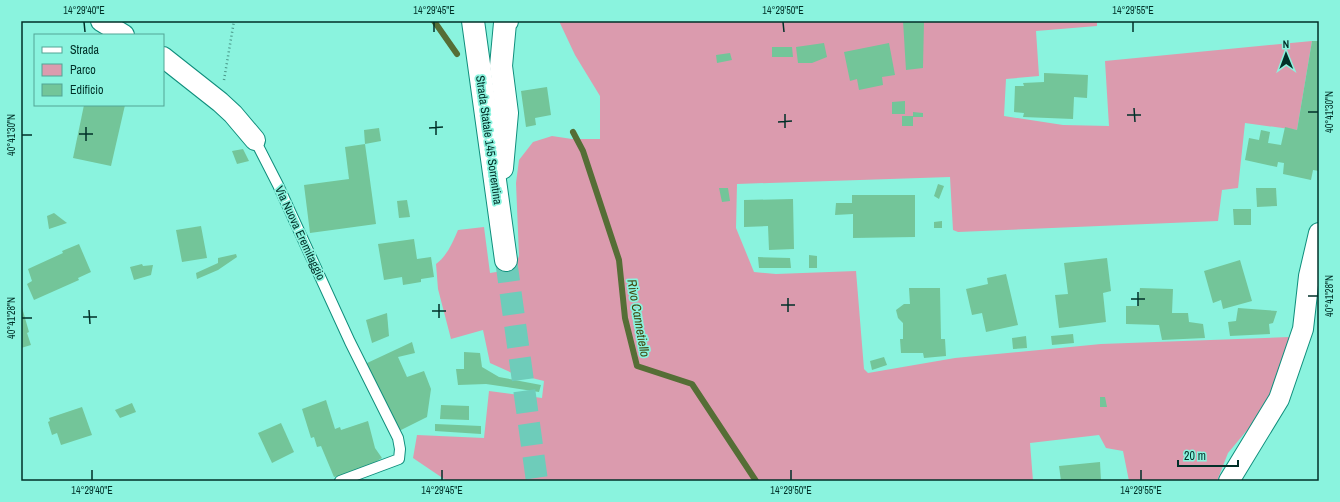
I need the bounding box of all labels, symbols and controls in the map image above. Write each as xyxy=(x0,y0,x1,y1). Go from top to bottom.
text: 14°29'40"E xyxy=(63,4,105,17)
text: 14°29'45"E xyxy=(413,4,455,17)
text: 14°29'50"E xyxy=(762,4,804,17)
text: 14°29'55"E xyxy=(1112,4,1154,17)
legend xyxy=(34,34,164,106)
north arrow xyxy=(1266,34,1306,74)
text: N xyxy=(1282,37,1289,51)
text: Strada xyxy=(70,42,100,58)
text: Parco xyxy=(70,62,96,78)
street label: Strada Statale 145 Sorrentina xyxy=(472,74,506,206)
text: Edificio xyxy=(70,82,103,98)
text: 40°41'30"N xyxy=(1323,91,1336,133)
text: 40°41'30"N xyxy=(5,114,18,156)
street label: Via Nuova Eremitaggio xyxy=(271,183,329,283)
text: 40°41'28"N xyxy=(1323,275,1336,317)
water label: Rivo Cannetiello xyxy=(623,278,654,358)
text: 40°41'28"N xyxy=(5,297,18,339)
scale bar xyxy=(1178,442,1238,468)
text: 20 m xyxy=(1184,448,1206,464)
text: 14°29'40"E xyxy=(71,484,113,497)
text: 14°29'45"E xyxy=(421,484,463,497)
text: 14°29'50"E xyxy=(770,484,812,497)
text: 14°29'55"E xyxy=(1120,484,1162,497)

